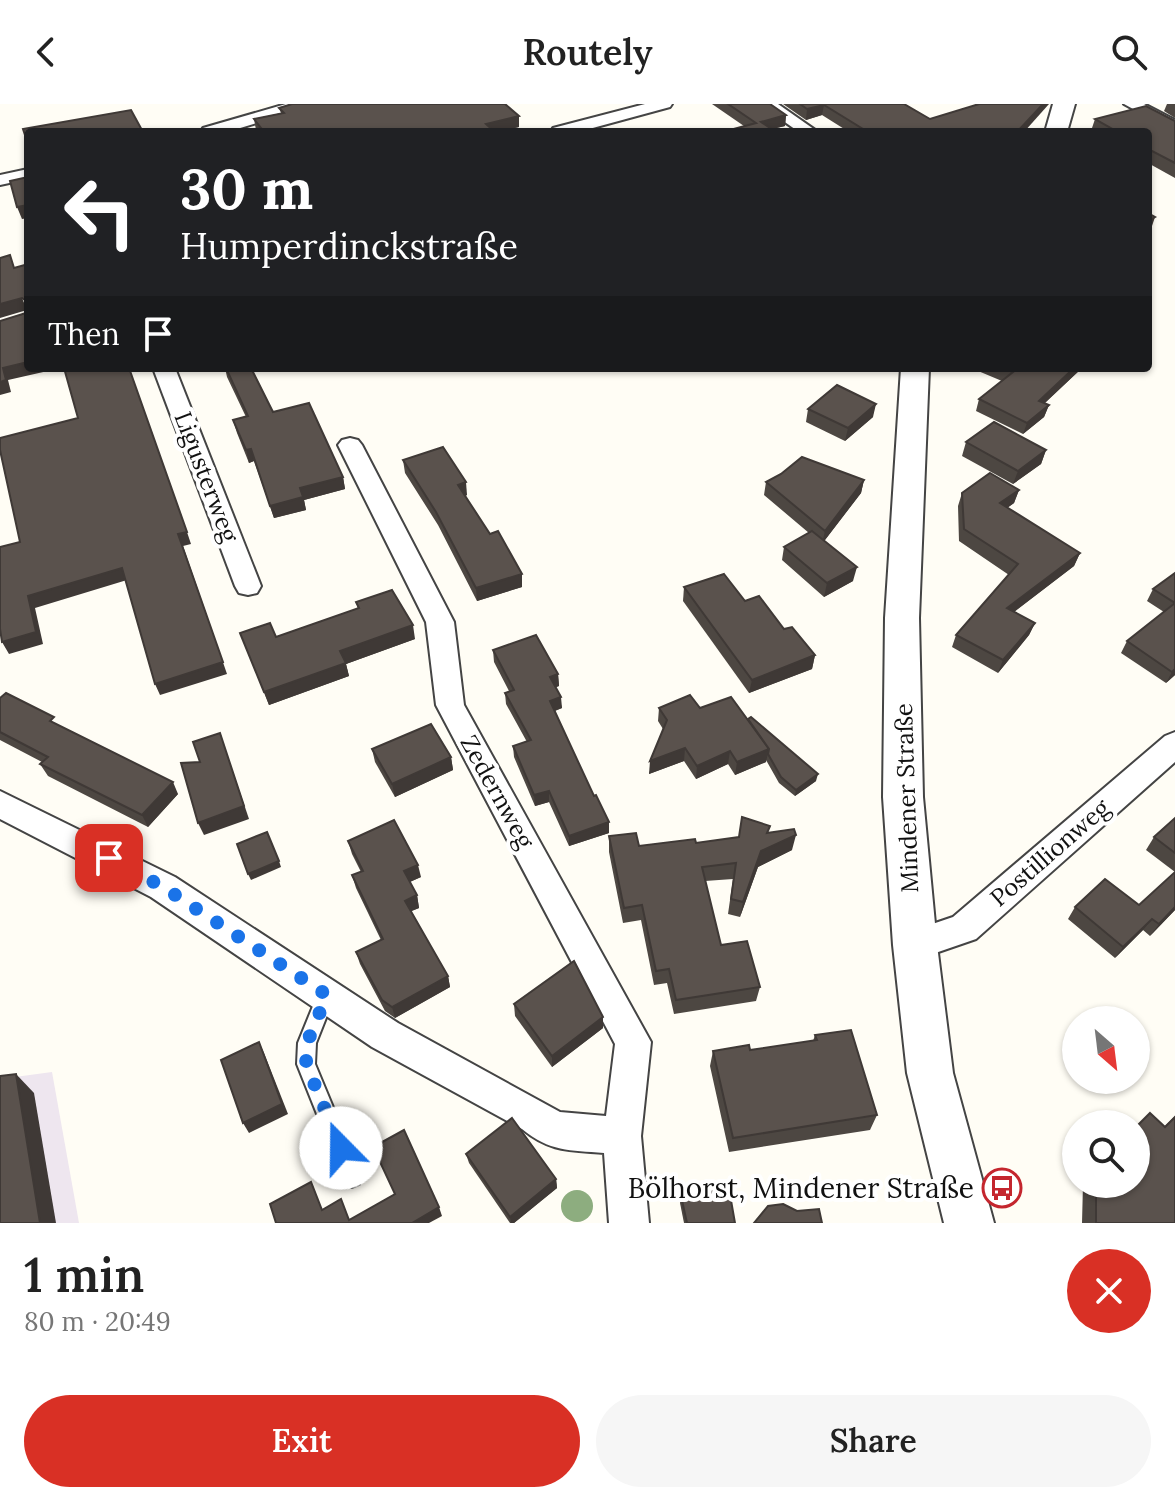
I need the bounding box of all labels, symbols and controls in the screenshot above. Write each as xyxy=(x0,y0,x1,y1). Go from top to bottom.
text: Routely xyxy=(522,29,653,75)
icon: back xyxy=(24,30,68,74)
icon: search xyxy=(1107,30,1151,74)
text: 30 m xyxy=(180,153,313,224)
icon: left xyxy=(48,160,152,264)
text: Humperdinckstraße xyxy=(180,223,518,269)
icon: arrive xyxy=(136,312,180,356)
text: Then xyxy=(48,315,120,353)
street label: Ligusterweg xyxy=(167,407,246,547)
street label: Mindener Straße xyxy=(888,703,925,893)
street label: Zedernweg xyxy=(454,730,542,854)
street label: Postillionweg xyxy=(983,792,1116,913)
pin xyxy=(75,824,143,892)
icon: arrive xyxy=(87,836,131,880)
north arrow xyxy=(1062,1006,1150,1094)
map controls xyxy=(1062,1006,1150,1198)
position arrow xyxy=(299,1106,383,1190)
button: search xyxy=(1062,1110,1150,1198)
bus stop icon: Bölhorst, Mindener Straße xyxy=(981,1167,1023,1209)
place label: Bölhorst, Mindener Straße xyxy=(628,1170,974,1206)
text: 1 min xyxy=(24,1244,144,1305)
button: close xyxy=(1067,1249,1151,1333)
text: 80 m · 20:49 xyxy=(24,1305,171,1338)
button: Exit xyxy=(24,1395,580,1487)
button: Share xyxy=(596,1395,1151,1487)

